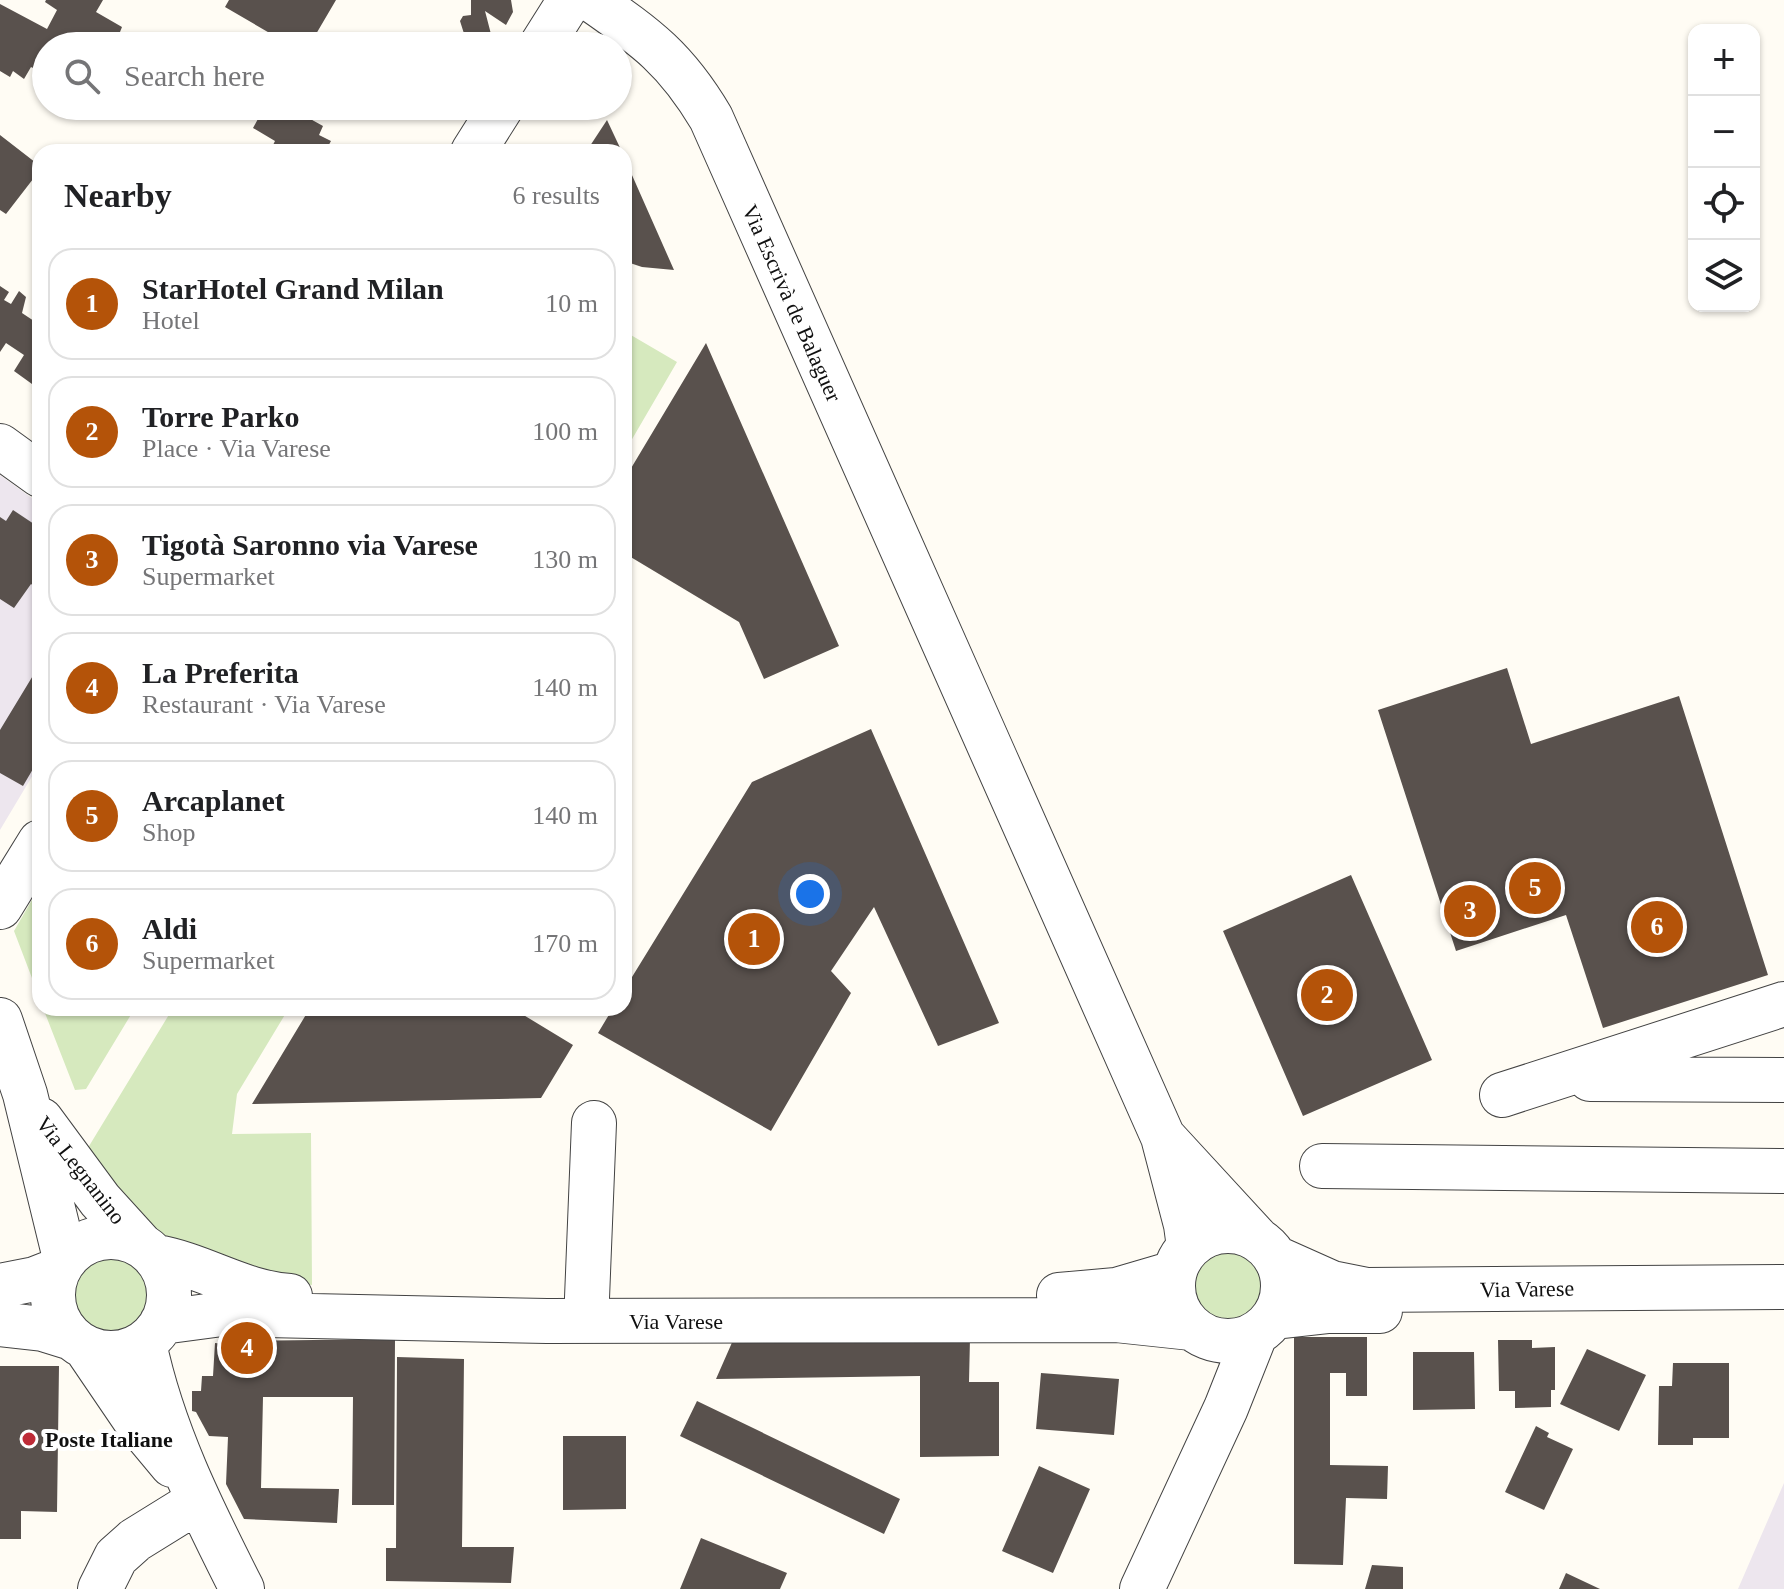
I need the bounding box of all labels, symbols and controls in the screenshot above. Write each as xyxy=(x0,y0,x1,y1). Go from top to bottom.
map controls xyxy=(1688,24,1760,312)
button: + xyxy=(1688,24,1760,96)
search box xyxy=(32,32,632,120)
icon: search xyxy=(60,54,104,98)
text: Search here xyxy=(124,59,265,92)
button: − xyxy=(1688,96,1760,168)
button: locate xyxy=(1688,168,1760,240)
text: Nearby xyxy=(64,177,172,214)
text: 6 results xyxy=(513,181,600,210)
street label: Via Escrivà de Balaguer xyxy=(737,201,847,406)
button: layers xyxy=(1688,240,1760,312)
text: StarHotel Grand Milan xyxy=(142,272,444,305)
text: 1 xyxy=(86,289,99,318)
text: 10 m xyxy=(545,289,598,318)
text: Hotel xyxy=(142,306,200,335)
text: Torre Parko xyxy=(142,400,300,433)
text: 2 xyxy=(86,417,99,446)
text: 100 m xyxy=(532,417,598,446)
text: Place · Via Varese xyxy=(142,434,331,463)
text: Tigotà Saronno via Varese xyxy=(142,528,478,561)
text: 3 xyxy=(86,545,99,574)
text: 130 m xyxy=(532,545,598,574)
text: Supermarket xyxy=(142,562,275,591)
text: La Preferita xyxy=(142,656,299,689)
text: 4 xyxy=(86,673,99,702)
text: 140 m xyxy=(532,673,598,702)
text: Restaurant · Via Varese xyxy=(142,690,386,719)
text: Arcaplanet xyxy=(142,784,285,817)
text: 5 xyxy=(86,801,99,830)
text: 140 m xyxy=(532,801,598,830)
text: Shop xyxy=(142,818,195,847)
pin: 5 xyxy=(1509,858,1561,918)
your location xyxy=(790,874,830,914)
pin: 3 xyxy=(1444,881,1496,941)
pin: 6 xyxy=(1631,897,1683,957)
pin: 1 xyxy=(728,909,780,969)
text: Aldi xyxy=(142,912,197,945)
text: 6 xyxy=(86,929,99,958)
text: 170 m xyxy=(532,929,598,958)
text: Supermarket xyxy=(142,946,275,975)
pin: 2 xyxy=(1301,965,1353,1025)
street label: Via Legnanino xyxy=(31,1111,131,1229)
street label: Via Varese xyxy=(1480,1276,1574,1302)
street label: Via Varese xyxy=(629,1309,723,1334)
pin: 4 xyxy=(221,1318,273,1378)
place label: Poste Italiane xyxy=(45,1427,173,1452)
marker: Poste Italiane xyxy=(20,1430,38,1448)

